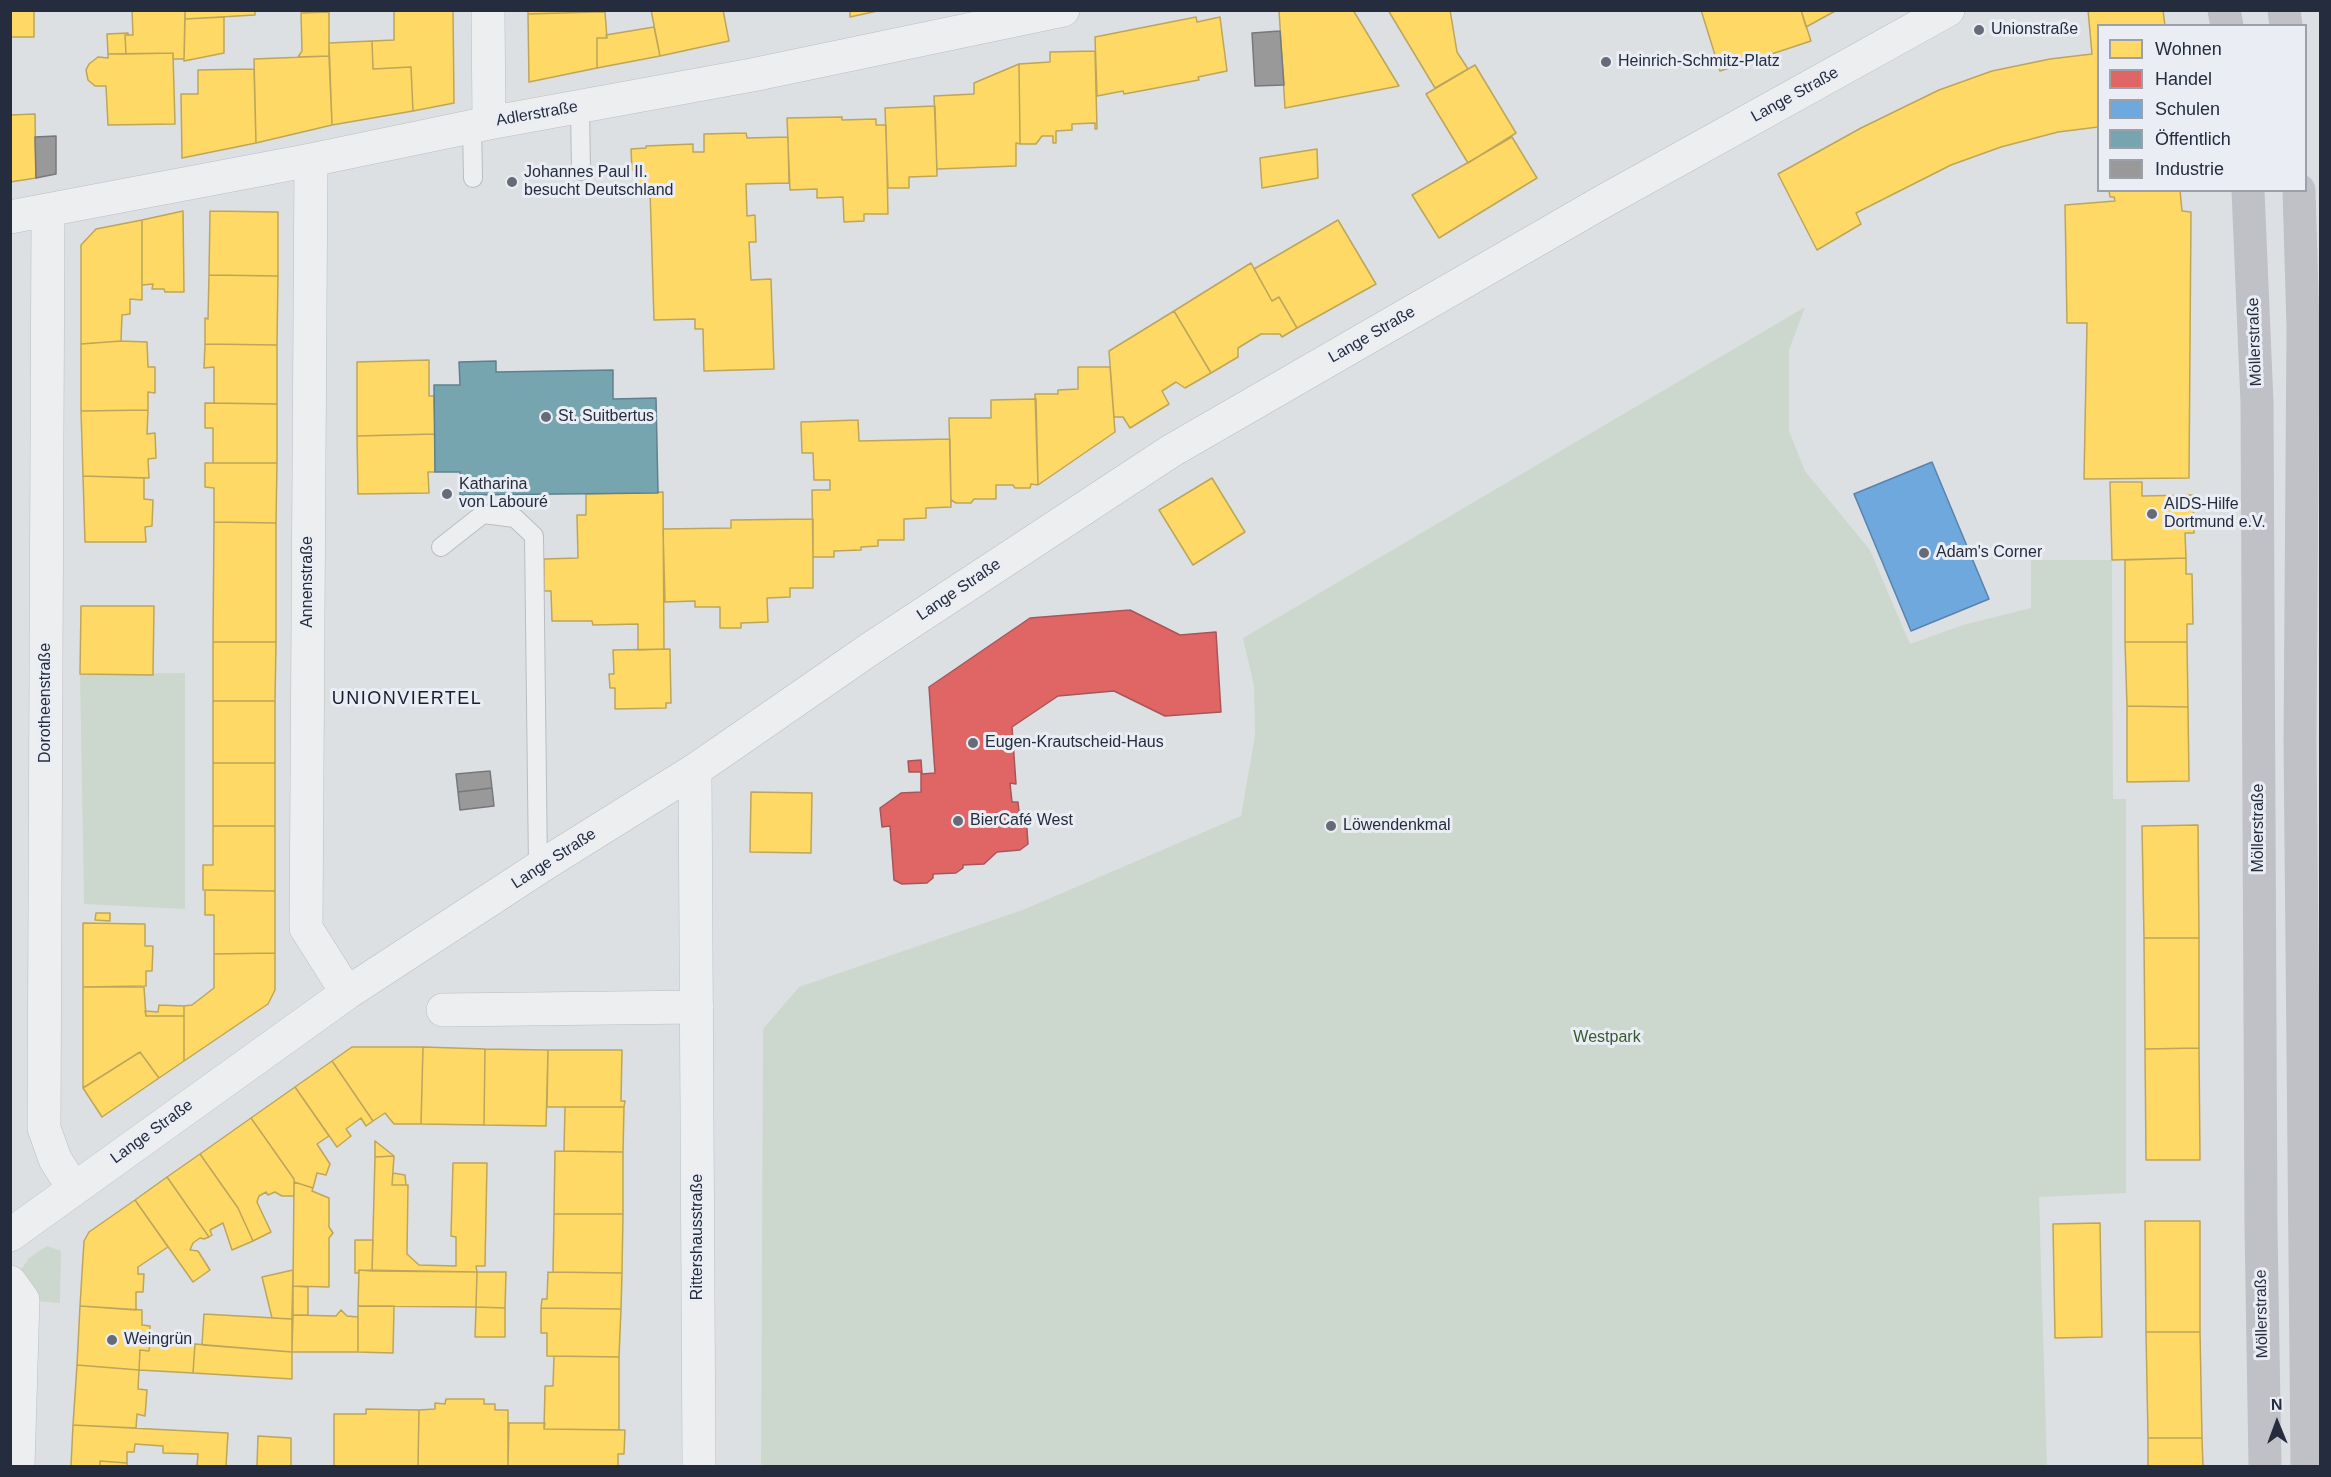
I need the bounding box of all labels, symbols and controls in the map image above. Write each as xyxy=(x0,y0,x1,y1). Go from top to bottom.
place label: Unionstraße xyxy=(1991,20,2078,40)
marker: Unionstraße xyxy=(1972,23,1986,37)
legend xyxy=(2097,24,2307,192)
text: Wohnen xyxy=(2155,39,2222,59)
place label: Heinrich-Schmitz-Platz xyxy=(1618,52,1780,72)
marker: Heinrich-Schmitz-Platz xyxy=(1599,55,1613,69)
street label: Lange Straße xyxy=(1748,63,1842,127)
text: Handel xyxy=(2155,69,2212,89)
street label: Adlerstraße xyxy=(495,97,579,131)
text: Schulen xyxy=(2155,99,2220,119)
text: Öffentlich xyxy=(2155,129,2231,149)
text: Industrie xyxy=(2155,159,2224,179)
place label: Johannes Paul II. besucht Deutschland xyxy=(524,163,673,201)
marker: Johannes Paul II. besucht Deutschland xyxy=(505,175,519,189)
street label: Möllerstraße xyxy=(2244,297,2266,387)
street label: Lange Straße xyxy=(1325,302,1419,368)
place label: St. Suitbertus xyxy=(558,407,654,427)
marker: St. Suitbertus xyxy=(539,410,553,424)
place label: Katharina von Labouré xyxy=(459,475,548,513)
marker: Katharina von Labouré xyxy=(440,487,454,501)
place label: AIDS-Hilfe Dortmund e.V. xyxy=(2164,495,2266,533)
marker: AIDS-Hilfe Dortmund e.V. xyxy=(2145,507,2159,521)
street label: Annenstraße xyxy=(298,536,318,628)
place label: Adam's Corner xyxy=(1936,543,2042,563)
marker: Adam's Corner xyxy=(1917,546,1931,560)
street label: Lange Straße xyxy=(913,555,1005,625)
street label: Dorotheenstraße xyxy=(36,643,56,763)
district label: UNIONVIERTEL xyxy=(332,688,482,710)
place label: Eugen-Krautscheid-Haus xyxy=(985,733,1164,753)
marker: Eugen-Krautscheid-Haus xyxy=(966,736,980,750)
street label: Möllerstraße xyxy=(2249,784,2269,872)
place label: BierCafé West xyxy=(970,811,1073,831)
marker: BierCafé West xyxy=(951,814,965,828)
place label: Löwendenkmal xyxy=(1343,816,1451,836)
marker: Löwendenkmal xyxy=(1324,819,1338,833)
street label: Lange Straße xyxy=(508,825,600,893)
park label: Westpark xyxy=(1573,1028,1641,1048)
street label: Lange Straße xyxy=(107,1096,197,1168)
street label: Rittershausstraße xyxy=(688,1174,708,1300)
street label: Möllerstraße xyxy=(2252,1269,2272,1359)
place label: Weingrün xyxy=(124,1330,192,1350)
marker: Weingrün xyxy=(105,1333,119,1347)
north arrow xyxy=(2247,1393,2307,1453)
text: N xyxy=(2271,1396,2283,1413)

